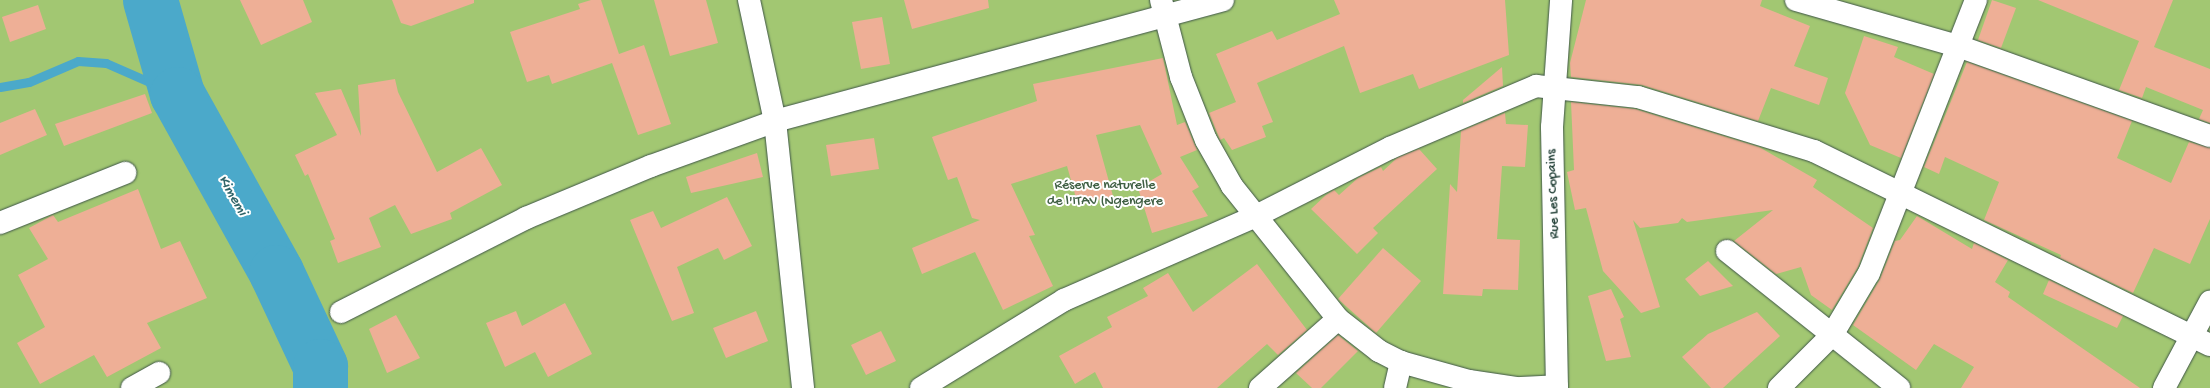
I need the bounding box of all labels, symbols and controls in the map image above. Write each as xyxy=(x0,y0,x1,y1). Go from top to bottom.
street label: Rue Les Copains xyxy=(1544,149,1564,239)
water label: Kimemi xyxy=(213,173,251,219)
park label: Réserve naturelle de l'ITAV (Ngengere xyxy=(1047,178,1163,210)

